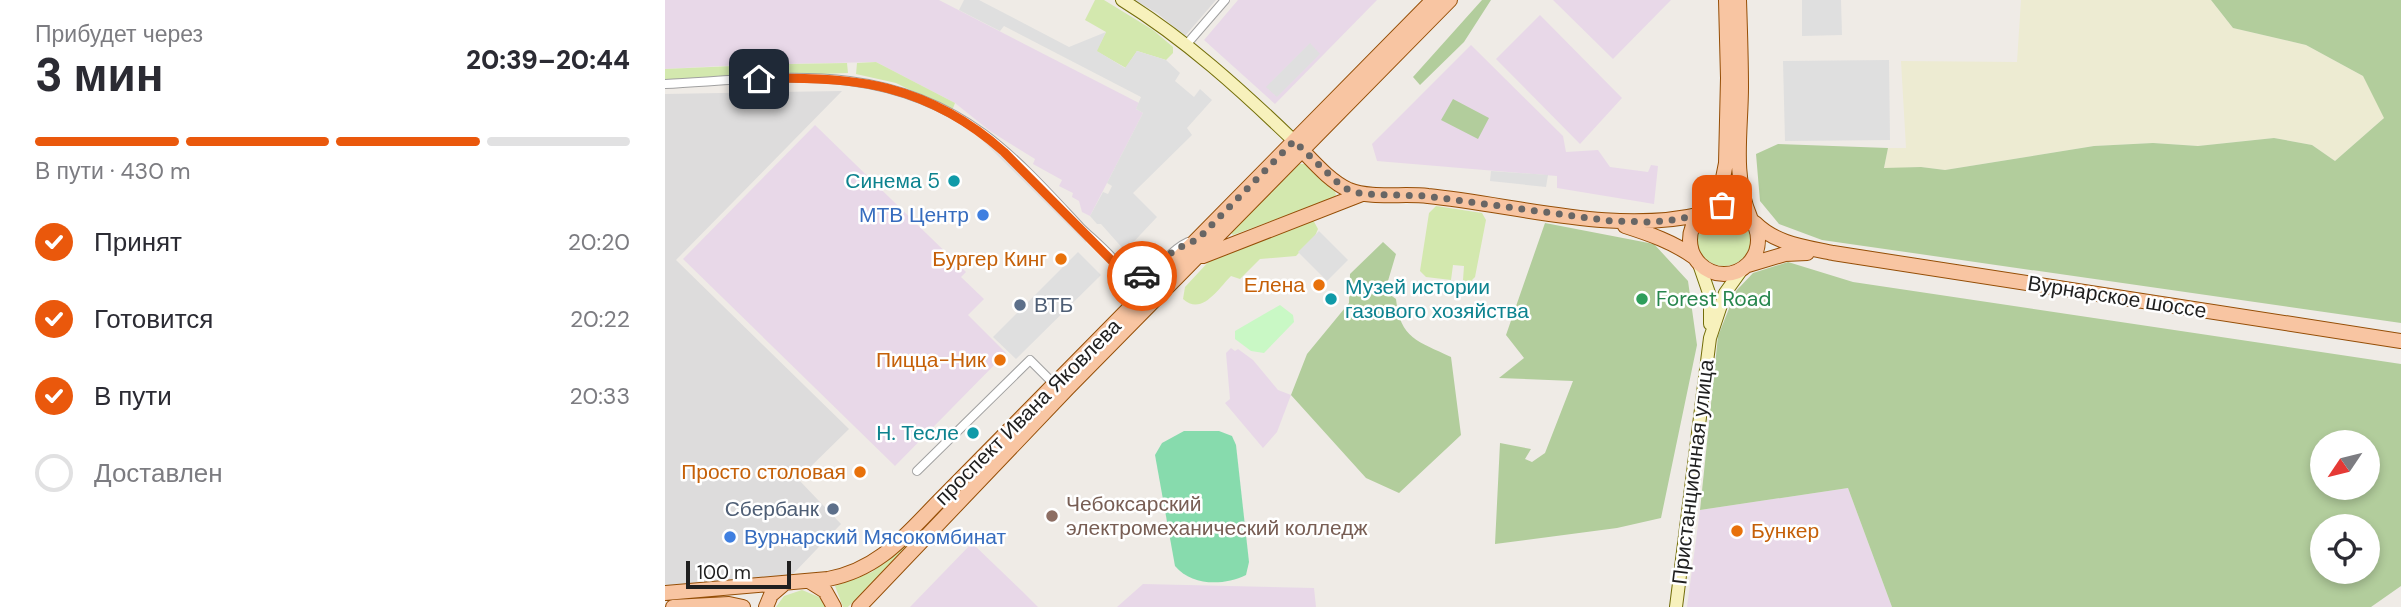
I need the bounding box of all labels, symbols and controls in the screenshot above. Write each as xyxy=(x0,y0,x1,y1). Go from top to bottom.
text: Прибудет через xyxy=(35,19,203,49)
text: 20:39–20:44 xyxy=(466,43,630,77)
text: 3 мин xyxy=(35,45,164,105)
pin xyxy=(729,49,789,109)
icon: home xyxy=(740,60,778,98)
text: В пути · 430 m xyxy=(35,156,190,186)
place label: Синема 5 xyxy=(845,167,940,195)
marker: Синема 5 xyxy=(946,173,962,189)
pin xyxy=(1692,175,1752,235)
icon: bag xyxy=(1703,186,1741,224)
place label: МТВ Центр xyxy=(859,201,969,229)
marker: МТВ Центр xyxy=(975,207,991,223)
icon: check xyxy=(35,223,73,261)
text: Принят xyxy=(94,225,182,259)
text: 20:20 xyxy=(568,227,630,257)
courier xyxy=(1107,241,1177,311)
place label: Бургер Кинг xyxy=(932,245,1047,273)
marker: Бургер Кинг xyxy=(1053,251,1069,267)
icon: car xyxy=(1123,257,1161,295)
street label: Вурнарское шоссе xyxy=(2026,269,2208,325)
place label: Елена xyxy=(1244,271,1305,299)
place label: Музей истории газового хозяйства xyxy=(1345,273,1529,325)
marker: Елена xyxy=(1311,277,1327,293)
place label: Forest Road xyxy=(1656,285,1771,313)
place label: ВТБ xyxy=(1034,291,1073,319)
marker: Музей истории газового хозяйства xyxy=(1323,291,1339,307)
marker: Forest Road xyxy=(1634,291,1650,307)
marker: ВТБ xyxy=(1012,297,1028,313)
icon: check xyxy=(35,300,73,338)
text: Готовится xyxy=(94,302,213,336)
text: 20:22 xyxy=(570,304,630,334)
street label: проспект Ивана Яковлева xyxy=(929,312,1128,511)
place label: Пицца-Ник xyxy=(876,346,987,374)
marker: Пицца-Ник xyxy=(992,352,1008,368)
street label: Пристанционная улица xyxy=(1665,357,1721,586)
icon: check xyxy=(35,377,73,415)
text: В пути xyxy=(94,379,172,413)
text: 20:33 xyxy=(569,381,630,411)
place label: Н. Тесле xyxy=(876,419,959,447)
marker: Н. Тесле xyxy=(965,425,981,441)
north arrow xyxy=(2310,430,2380,500)
map controls xyxy=(2310,430,2380,584)
text: Доставлен xyxy=(94,456,223,490)
place label: Просто столовая xyxy=(681,458,846,486)
marker: Просто столовая xyxy=(852,464,868,480)
place label: Чебоксарский электромеханический колледж xyxy=(1066,490,1368,542)
place label: Сбербанк xyxy=(725,495,820,523)
marker: Сбербанк xyxy=(825,501,841,517)
marker: Чебоксарский электромеханический колледж xyxy=(1044,508,1060,524)
button: locate xyxy=(2310,514,2380,584)
place label: Бункер xyxy=(1751,517,1819,545)
place label: Вурнарский Мясокомбинат xyxy=(744,523,1007,551)
marker: Бункер xyxy=(1729,523,1745,539)
marker: Вурнарский Мясокомбинат xyxy=(722,529,738,545)
scale bar xyxy=(686,558,791,590)
text: 100 m xyxy=(697,560,751,585)

